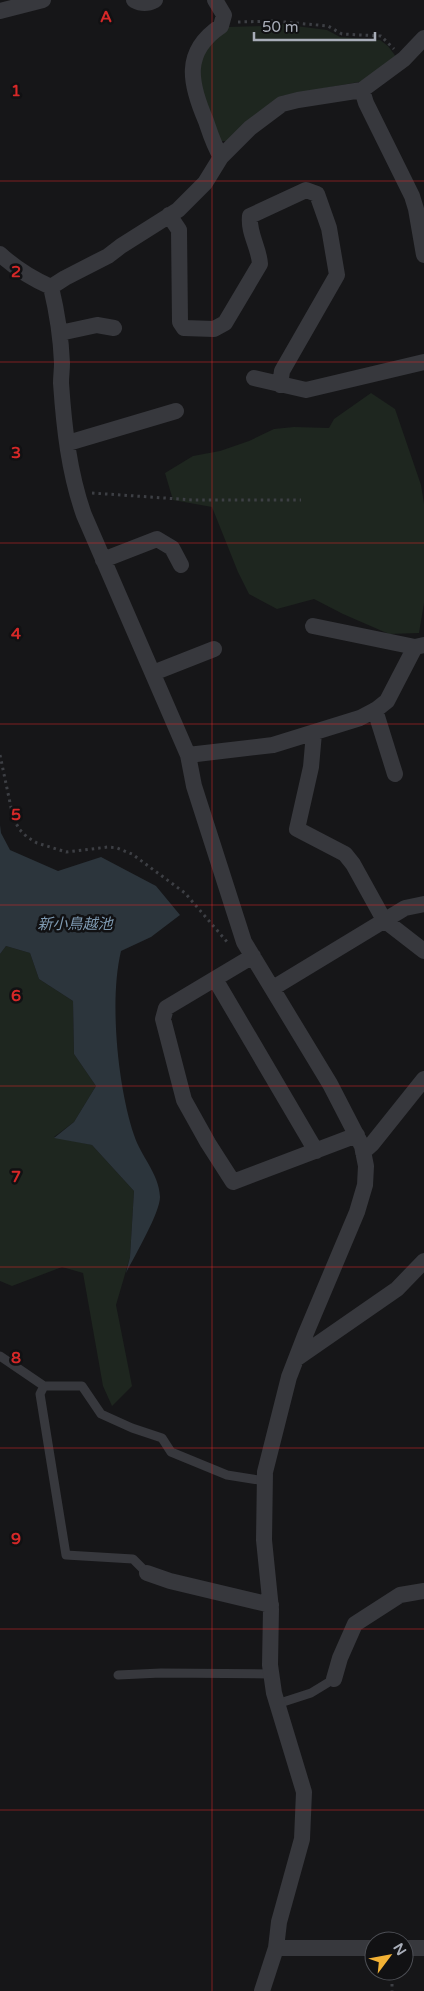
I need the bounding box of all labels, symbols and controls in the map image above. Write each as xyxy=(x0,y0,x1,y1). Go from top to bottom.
text: A xyxy=(100,7,112,27)
scale bar xyxy=(254,10,375,42)
text: 50 m xyxy=(262,18,299,36)
text: 1 xyxy=(11,81,21,101)
text: 2 xyxy=(11,262,21,282)
text: 3 xyxy=(11,443,21,463)
text: 4 xyxy=(11,624,21,644)
text: 5 xyxy=(11,805,21,825)
water label: 新小鳥越池 xyxy=(37,915,114,933)
text: 6 xyxy=(11,986,21,1006)
text: 7 xyxy=(11,1167,21,1187)
text: 8 xyxy=(11,1348,21,1368)
text: 9 xyxy=(11,1529,21,1549)
north arrow xyxy=(364,1931,414,1981)
text: N xyxy=(389,1940,410,1959)

